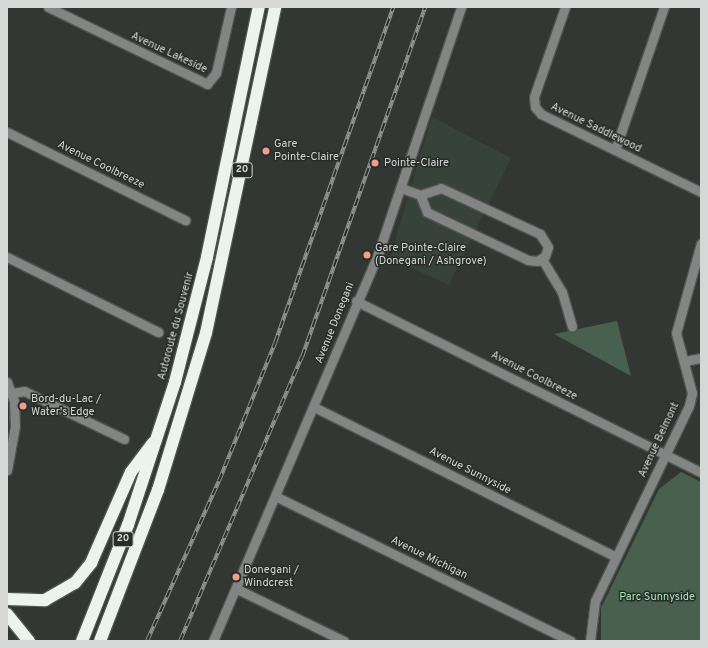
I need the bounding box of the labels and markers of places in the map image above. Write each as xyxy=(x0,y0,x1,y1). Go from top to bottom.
place label: Gare Pointe-Claire xyxy=(274,138,339,164)
marker: Gare Pointe-Claire xyxy=(261,146,271,156)
place label: Pointe-Claire xyxy=(384,156,449,170)
marker: Pointe-Claire xyxy=(369,157,381,169)
place label: Gare Pointe-Claire (Donegani / Ashgrove) xyxy=(375,242,487,268)
marker: Gare Pointe-Claire (Donegani / Ashgrove) xyxy=(362,250,372,260)
place label: Bord-du-Lac / Water's Edge xyxy=(31,393,101,419)
marker: Bord-du-Lac / Water's Edge xyxy=(18,401,28,411)
place label: Donegani / Windcrest xyxy=(244,564,299,590)
marker: Donegani / Windcrest xyxy=(231,572,241,582)

